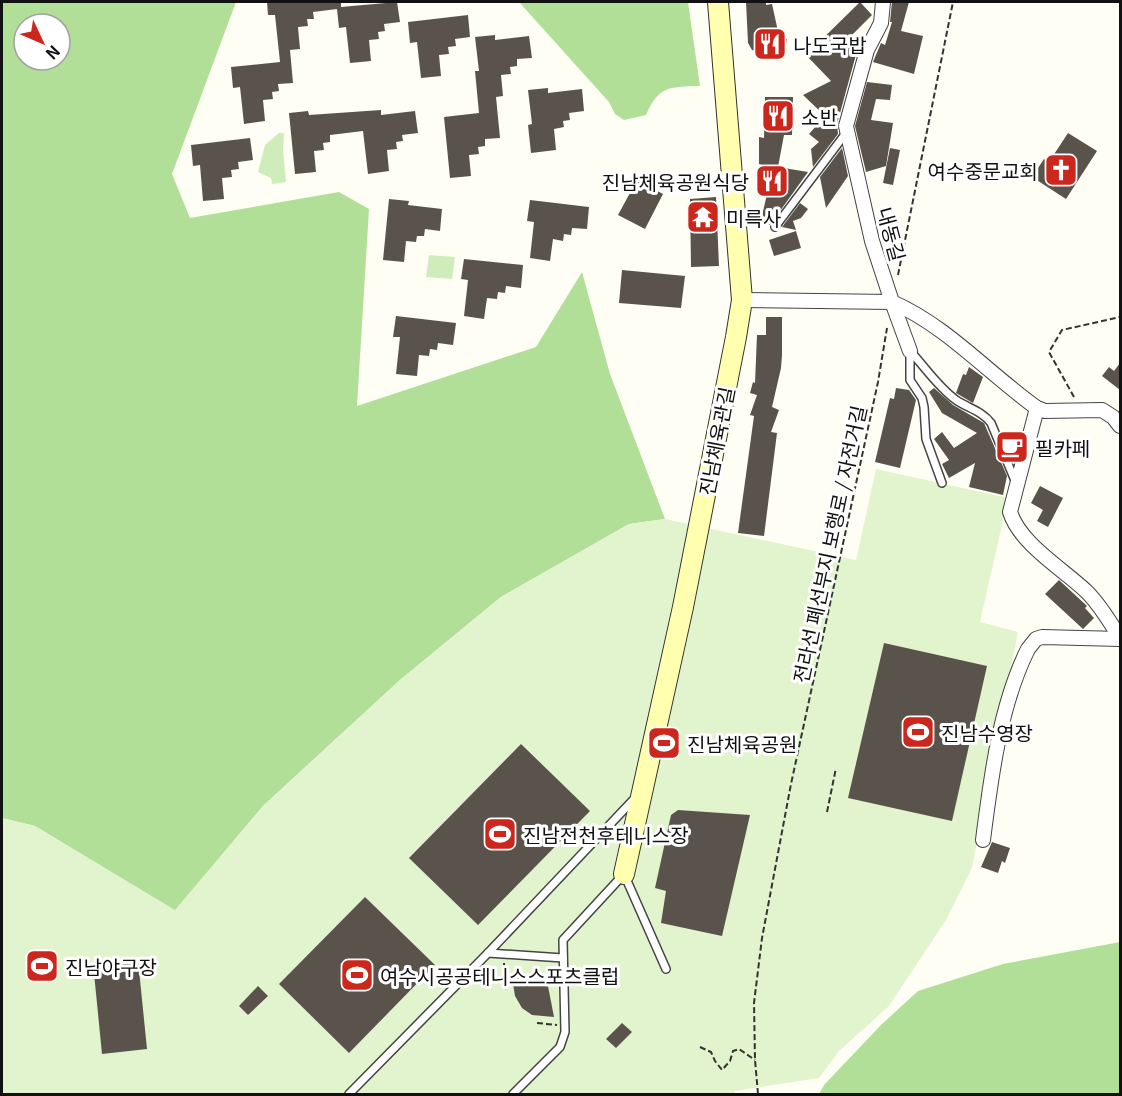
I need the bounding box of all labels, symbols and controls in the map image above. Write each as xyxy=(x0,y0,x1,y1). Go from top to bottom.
north arrow xyxy=(12,12,72,72)
restaurant icon: 나도국밥 xyxy=(752,26,788,62)
place label: 나도국밥 xyxy=(793,30,867,59)
text: N xyxy=(41,40,66,66)
restaurant icon: 소반 xyxy=(760,98,796,134)
place label: 소반 xyxy=(801,102,838,131)
church icon: 여수중문교회 xyxy=(1043,152,1079,188)
place label: 여수중문교회 xyxy=(928,156,1038,185)
restaurant icon: 진남체육공원식당 xyxy=(754,163,790,199)
place label: 진남체육공원식당 xyxy=(602,167,749,196)
temple icon: 미륵사 xyxy=(685,199,721,235)
place label: 미륵사 xyxy=(726,203,781,232)
street label: 내동길 xyxy=(871,204,913,264)
street label: 진남체육관길 xyxy=(691,384,741,498)
street label: 전라선 폐선부지 보행로 / 자전거길 xyxy=(785,402,873,686)
cafe icon: 필카페 xyxy=(994,429,1030,465)
place label: 필카페 xyxy=(1035,433,1090,462)
sports icon: 진남수영장 xyxy=(900,714,936,750)
place label: 진남수영장 xyxy=(941,718,1033,747)
sports icon: 진남체육공원 xyxy=(646,725,682,761)
place label: 진남체육공원 xyxy=(687,729,797,758)
sports icon: 진남전천후테니스장 xyxy=(482,816,518,852)
place label: 진남전천후테니스장 xyxy=(523,820,689,849)
sports icon: 진남야구장 xyxy=(24,948,60,984)
place label: 진남야구장 xyxy=(65,952,157,981)
sports icon: 여수시공공테니스스포츠클럽 xyxy=(339,957,375,993)
place label: 여수시공공테니스스포츠클럽 xyxy=(380,961,619,990)

